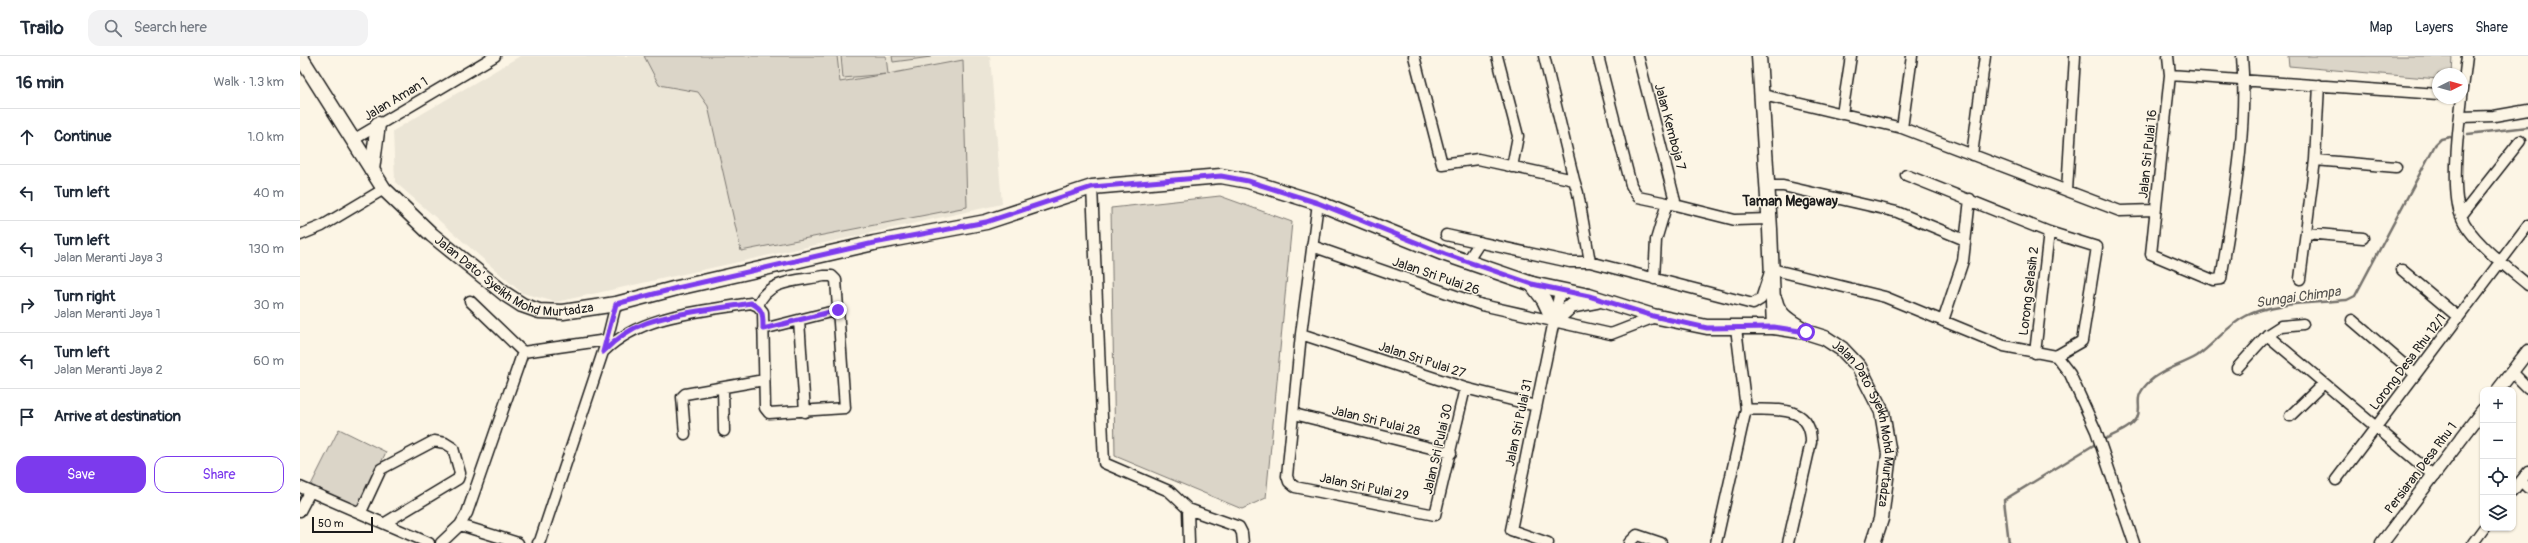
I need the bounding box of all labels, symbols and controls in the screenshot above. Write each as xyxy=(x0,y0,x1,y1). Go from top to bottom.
search box xyxy=(88,10,368,46)
text: Trailo xyxy=(20,16,64,40)
icon: search xyxy=(102,17,124,39)
text: Search here xyxy=(134,18,207,37)
text: Map xyxy=(2370,19,2393,36)
text: Layers xyxy=(2415,19,2453,36)
text: Share xyxy=(2475,19,2508,36)
north arrow xyxy=(2432,68,2468,104)
text: 16 min xyxy=(16,72,64,93)
text: Walk · 1.3 km xyxy=(214,74,284,90)
street label: Jalan Aman 1 xyxy=(361,74,431,124)
street label: Jalan Kemboja 7 xyxy=(1651,82,1689,172)
street label: Jalan Sri Pulai 16 xyxy=(2135,109,2161,199)
icon: ahead xyxy=(16,126,38,148)
text: Continue xyxy=(54,127,112,146)
text: 1.0 km xyxy=(247,129,284,145)
icon: left xyxy=(16,182,38,204)
text: Turn left xyxy=(54,183,110,202)
text: 40 m xyxy=(253,185,284,201)
district label: Taman Megaway xyxy=(1741,193,1838,210)
text: Turn left xyxy=(54,231,110,250)
street label: Jalan Dato' Syeikh Mohd Murtadza xyxy=(431,232,595,320)
icon: left xyxy=(16,238,38,260)
text: 130 m xyxy=(248,241,284,257)
street label: Lorong Selasih 2 xyxy=(2016,246,2042,336)
text: Jalan Meranti Jaya 3 xyxy=(54,250,163,266)
street label: Jalan Sri Pulai 26 xyxy=(1390,254,1482,298)
water label: Sungai Chimpa xyxy=(2255,282,2343,311)
text: Turn right xyxy=(54,287,115,306)
icon: right xyxy=(16,294,38,316)
text: 30 m xyxy=(254,297,284,313)
route end xyxy=(829,301,847,319)
text: Jalan Meranti Jaya 1 xyxy=(54,306,161,322)
street label: Lorong Desa Rhu 12/1 xyxy=(2367,311,2449,413)
route start xyxy=(1797,323,1815,341)
street label: Jalan Dato' Syeikh Mohd Murtadza xyxy=(1829,337,1897,508)
street label: Jalan Sri Pulai 27 xyxy=(1376,338,1468,382)
text: Turn left xyxy=(54,343,110,362)
icon: left xyxy=(16,350,38,372)
text: 60 m xyxy=(253,353,284,369)
text: Jalan Meranti Jaya 2 xyxy=(54,362,163,378)
street label: Jalan Sri Pulai 31 xyxy=(1502,378,1536,468)
map controls xyxy=(2480,387,2516,531)
button: + xyxy=(2480,387,2516,423)
street label: Jalan Sri Pulai 28 xyxy=(1330,402,1422,440)
street label: Jalan Sri Pulai 30 xyxy=(1420,402,1456,496)
icon: arrive xyxy=(16,406,38,428)
text: Arrive at destination xyxy=(54,407,181,426)
street label: Persiaran Desa Rhu 1 xyxy=(2381,419,2461,517)
button: − xyxy=(2480,423,2516,459)
button: Save xyxy=(16,456,146,493)
button: Share xyxy=(154,456,284,493)
button: locate xyxy=(2480,459,2516,495)
street label: Jalan Sri Pulai 29 xyxy=(1318,470,1410,504)
button: layers xyxy=(2480,495,2516,531)
scale bar xyxy=(312,515,373,534)
text: 50 m xyxy=(318,517,344,530)

